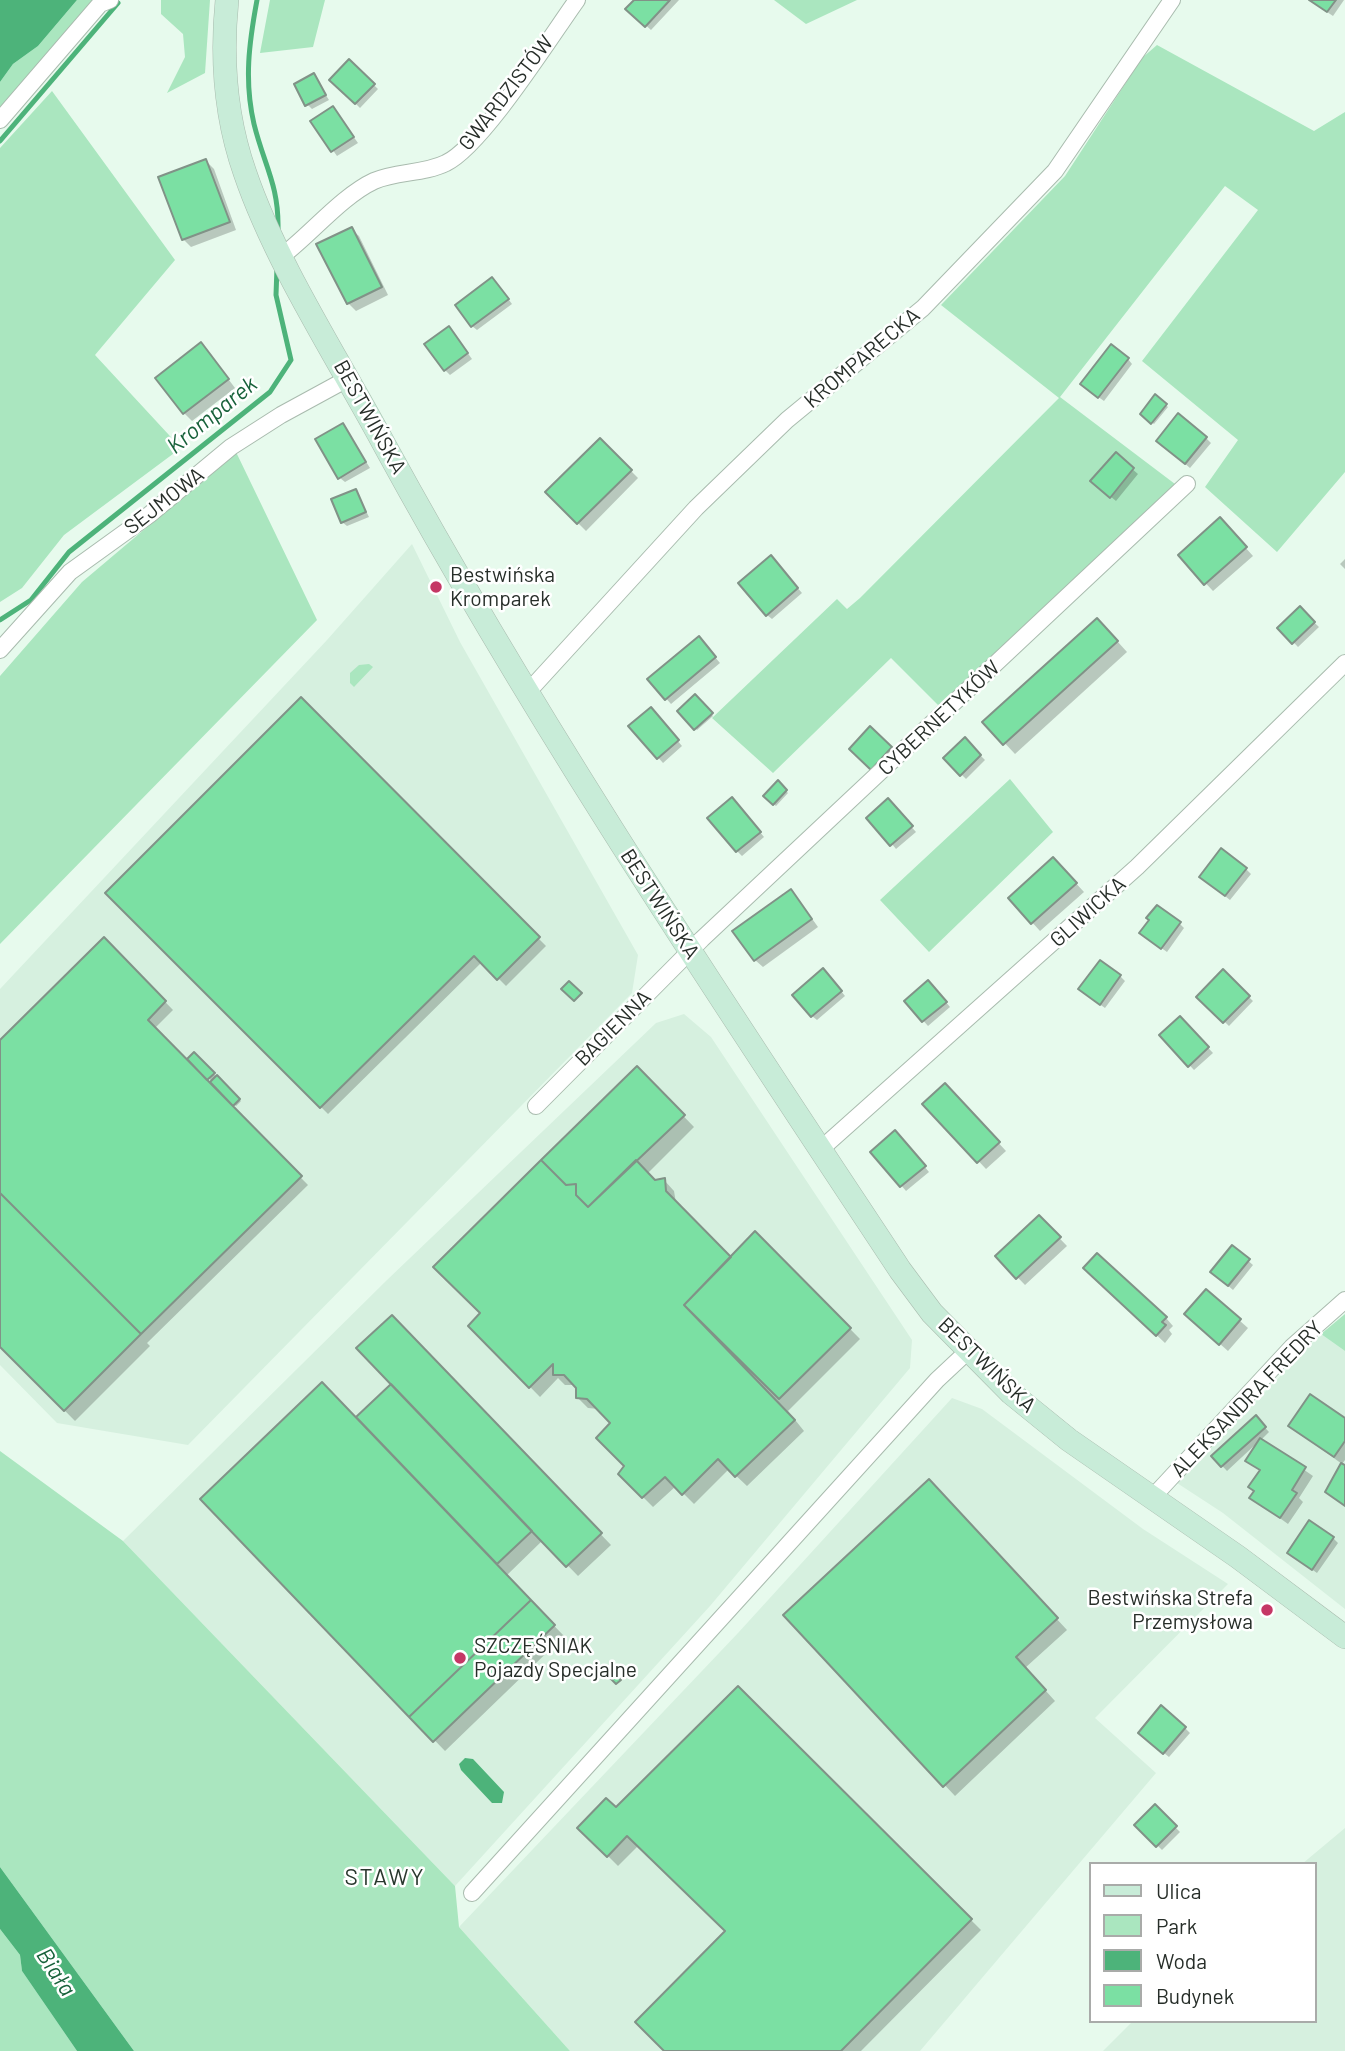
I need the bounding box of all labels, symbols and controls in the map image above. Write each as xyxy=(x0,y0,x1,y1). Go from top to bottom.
street label: GWARDZISTÓW xyxy=(453,31,559,155)
street label: KROMPARECKA xyxy=(799,302,925,414)
street label: BESTWIŃSKA xyxy=(328,356,412,478)
water label: Kromparek xyxy=(161,370,263,460)
street label: SEJMOWA xyxy=(119,462,209,540)
place label: Bestwińska Kromparek xyxy=(450,562,555,612)
marker: Bestwińska Kromparek xyxy=(428,579,444,595)
street label: CYBERNETYKÓW xyxy=(873,655,1005,781)
street label: BESTWIŃSKA xyxy=(615,844,705,964)
street label: GLIWICKA xyxy=(1045,872,1131,952)
street label: BAGIENNA xyxy=(570,985,656,1071)
street label: BESTWIŃSKA xyxy=(933,1312,1041,1418)
street label: ALEKSANDRA FREDRY xyxy=(1166,1316,1328,1482)
place label: Bestwińska Strefa Przemysłowa xyxy=(1088,1585,1253,1635)
marker: Bestwińska Strefa Przemysłowa xyxy=(1259,1602,1275,1618)
place label: SZCZĘŚNIAK Pojazdy Specjalne xyxy=(474,1633,637,1683)
marker: SZCZĘŚNIAK Pojazdy Specjalne xyxy=(452,1650,468,1666)
legend xyxy=(1090,1862,1317,2023)
district label: STAWY xyxy=(345,1863,425,1891)
text: Ulica xyxy=(1156,1878,1201,1903)
text: Park xyxy=(1156,1913,1197,1938)
water label: Biała xyxy=(30,1943,82,2001)
text: Woda xyxy=(1156,1948,1207,1973)
text: Budynek xyxy=(1156,1983,1234,2008)

